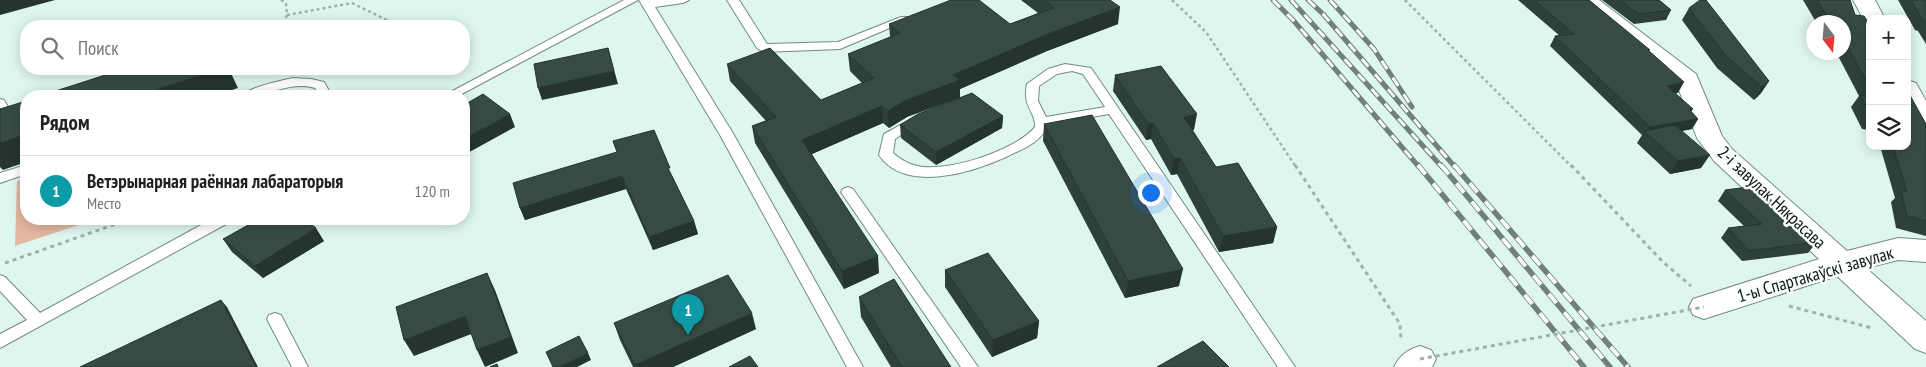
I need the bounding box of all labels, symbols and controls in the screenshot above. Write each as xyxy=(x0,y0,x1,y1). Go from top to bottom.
north arrow xyxy=(1806,15,1851,60)
map controls xyxy=(1866,15,1911,150)
button: + xyxy=(1866,15,1911,60)
search box xyxy=(20,20,470,75)
icon: search xyxy=(38,34,66,62)
text: Поиск xyxy=(78,36,119,60)
button: − xyxy=(1866,60,1911,105)
button: layers xyxy=(1866,105,1911,150)
text: Рядом xyxy=(40,109,90,136)
street label: 2-і завулак Някрасава xyxy=(1713,141,1831,253)
text: Ветэрынарная раённая лабараторыя xyxy=(87,169,343,193)
your location xyxy=(1138,180,1164,206)
text: 1 xyxy=(52,181,60,201)
text: 120 m xyxy=(415,181,450,201)
text: Место xyxy=(87,193,121,213)
street label: 1-ы Спартакаўскі завулак xyxy=(1734,241,1896,307)
pin: 1 xyxy=(672,294,704,335)

